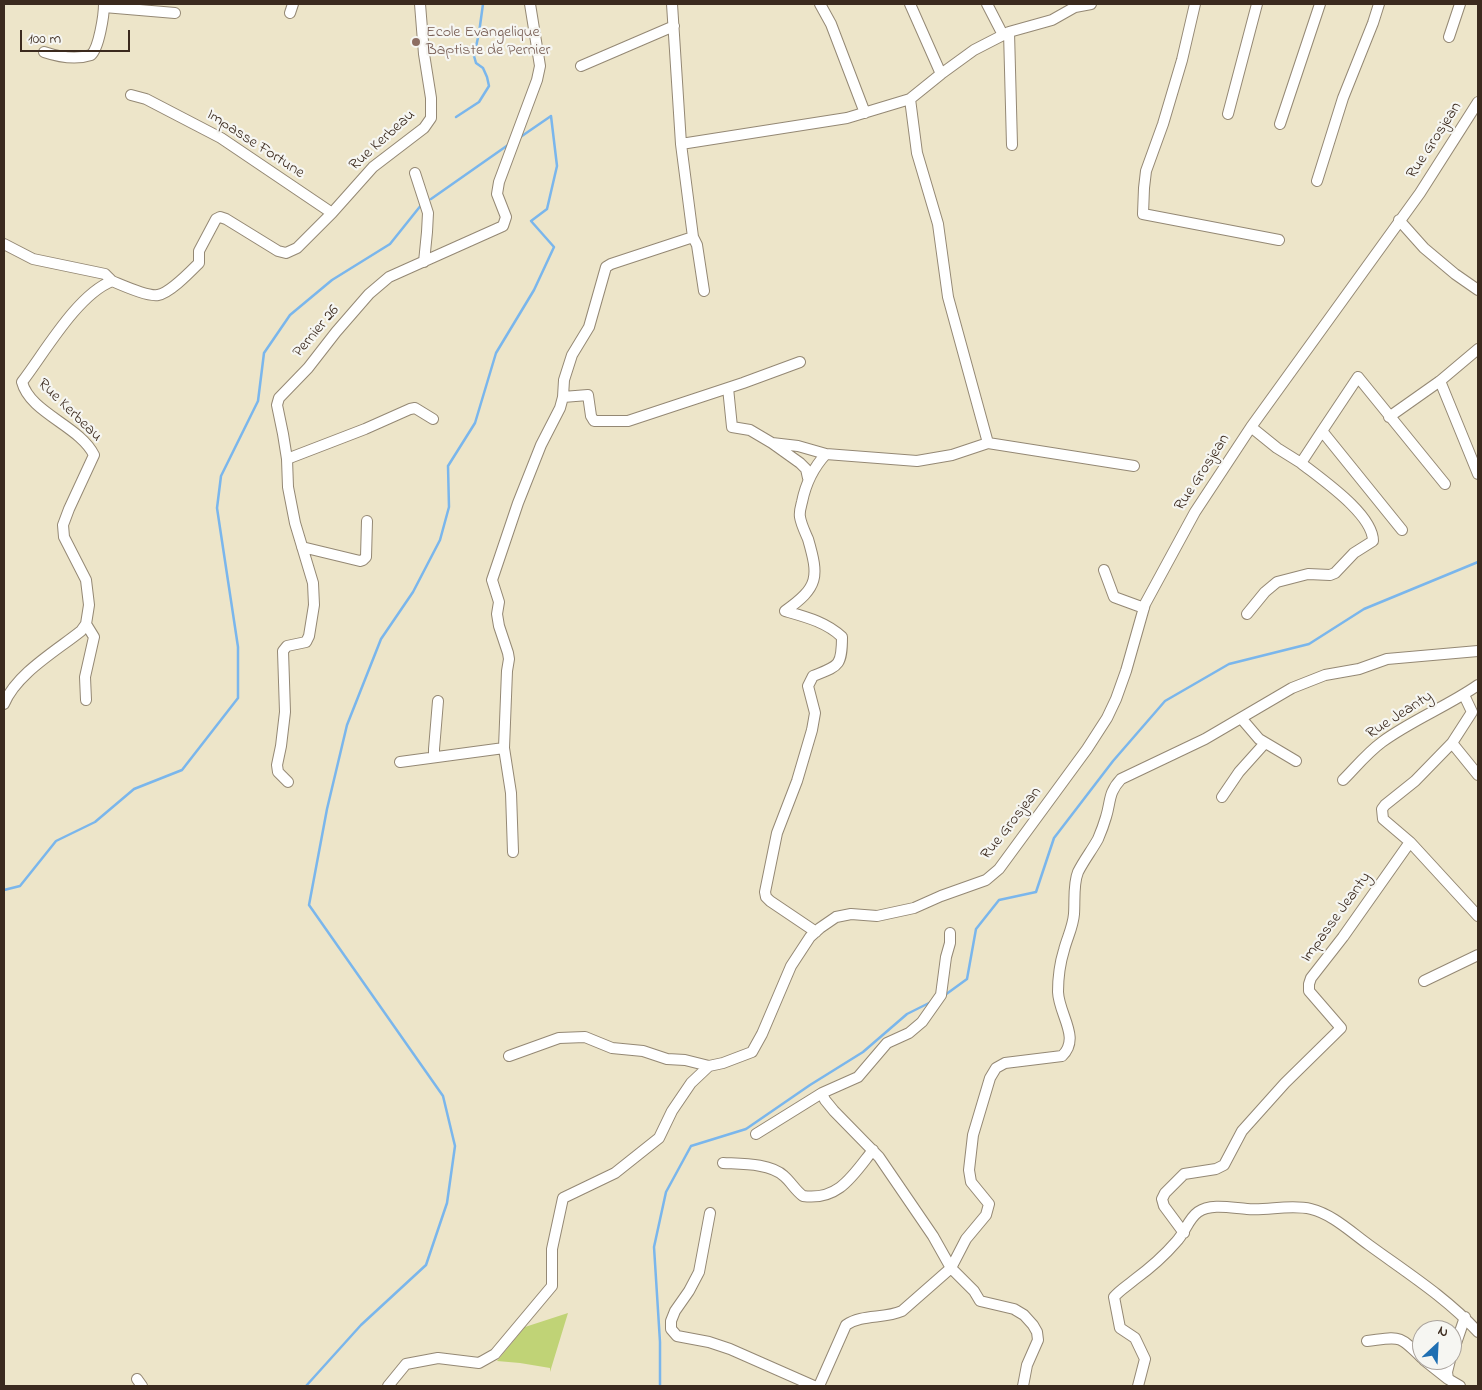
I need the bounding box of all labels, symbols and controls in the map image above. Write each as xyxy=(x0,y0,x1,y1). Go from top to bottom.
scale bar xyxy=(22,20,132,52)
place label: Ecole Evangelique Baptiste de Pernier xyxy=(426,23,551,61)
text: 100 m xyxy=(28,28,61,50)
marker: Ecole Evangelique Baptiste de Pernier xyxy=(410,36,422,48)
street label: Rue Grosjean xyxy=(1403,99,1467,183)
street label: Impasse Fortune xyxy=(203,106,307,184)
street label: Rue Kerbeau xyxy=(346,106,420,176)
street label: Pernier 26 xyxy=(290,302,344,362)
street label: Rue Kerbeau xyxy=(33,375,105,447)
street label: Rue Grosjean xyxy=(1171,431,1235,515)
street label: Rue Jeanty xyxy=(1363,688,1437,744)
street label: Rue Grosjean xyxy=(978,784,1046,864)
street label: Impasse Jeanty xyxy=(1298,869,1376,967)
north arrow xyxy=(1412,1320,1462,1370)
text: N xyxy=(1434,1320,1452,1343)

